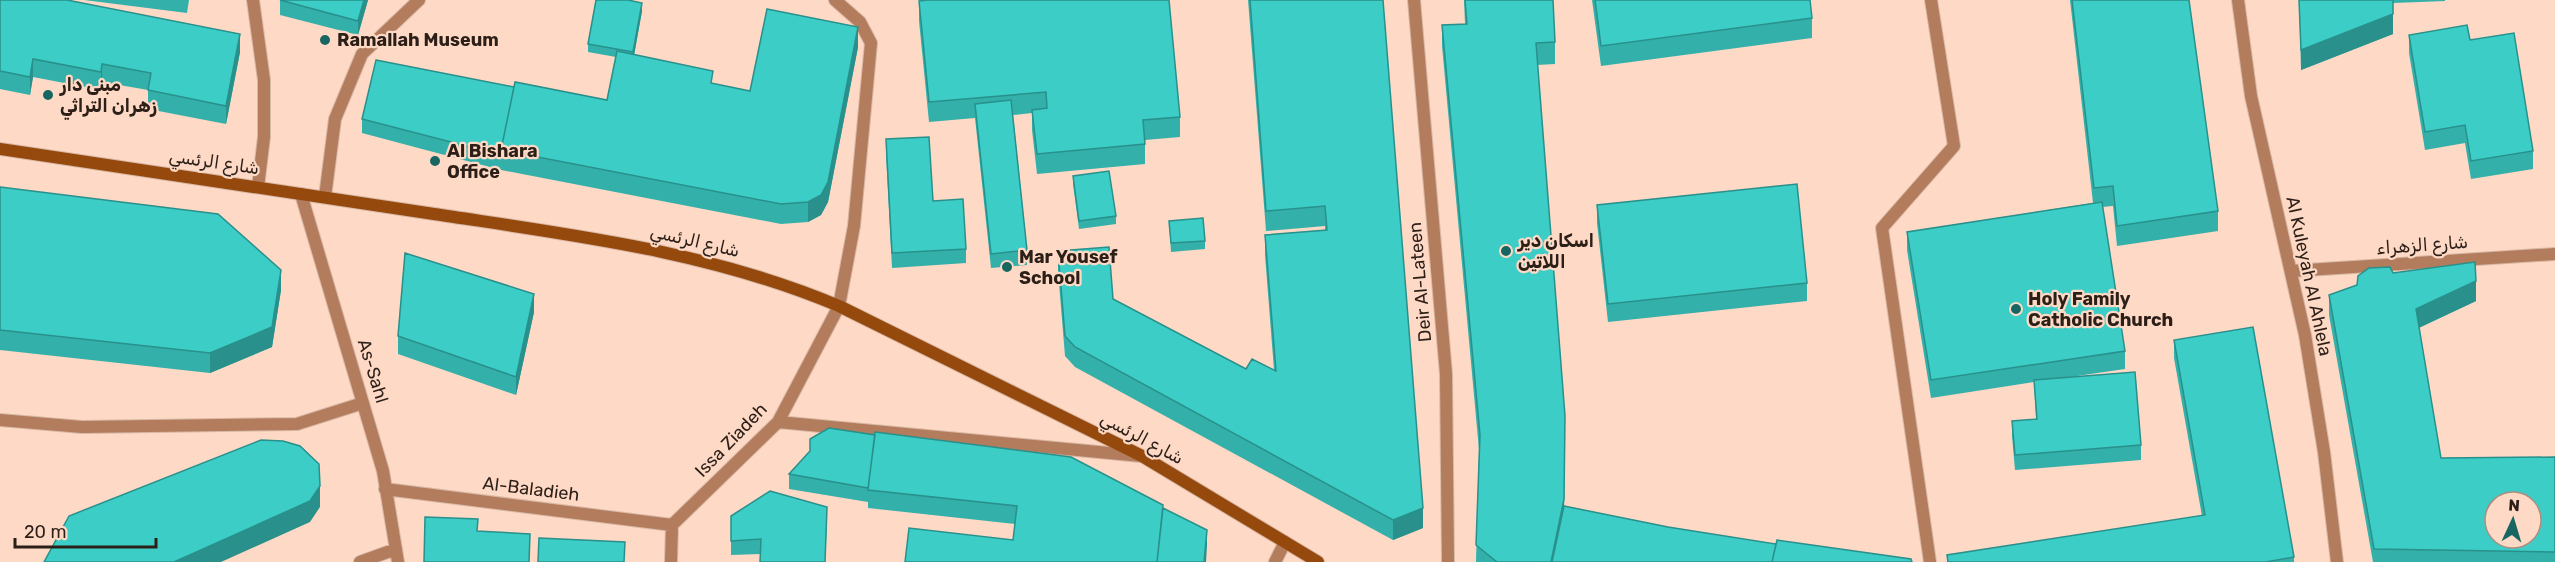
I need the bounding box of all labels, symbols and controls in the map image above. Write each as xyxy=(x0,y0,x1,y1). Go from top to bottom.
place label: Ramallah Museum xyxy=(337,29,499,51)
marker: Ramallah Museum xyxy=(318,33,332,47)
place label: مبنى دار زهران التراثي xyxy=(59,74,157,120)
marker: مبنى دار زهران التراثي xyxy=(41,88,55,102)
place label: Al Bishara Office xyxy=(447,140,538,183)
street label: شارع الرئسي xyxy=(167,145,261,181)
marker: Al Bishara Office xyxy=(428,154,442,168)
street label: Al Kuleyah Al Ahlela xyxy=(2281,194,2337,358)
street label: شارع الرئسي xyxy=(648,220,742,264)
street label: Deir Al-Lateen xyxy=(1404,221,1436,343)
place label: اسكان دير اللاتين xyxy=(1517,230,1594,273)
street label: شارع الزهراء xyxy=(2375,231,2469,260)
marker: اسكان دير اللاتين xyxy=(1499,244,1513,258)
place label: Mar Yousef School xyxy=(1019,246,1117,289)
marker: Mar Yousef School xyxy=(1000,260,1014,274)
place label: Holy Family Catholic Church xyxy=(2028,288,2173,331)
marker: Holy Family Catholic Church xyxy=(2009,302,2023,316)
street label: As-Sahl xyxy=(353,336,393,406)
street label: Issa Ziadeh xyxy=(690,398,772,482)
street label: شارع الرئسي xyxy=(1096,407,1187,471)
street label: Al-Baladieh xyxy=(481,472,581,506)
north arrow xyxy=(2483,490,2543,550)
text: N xyxy=(2508,496,2520,515)
scale bar xyxy=(15,511,156,549)
text: 20 m xyxy=(24,521,66,543)

